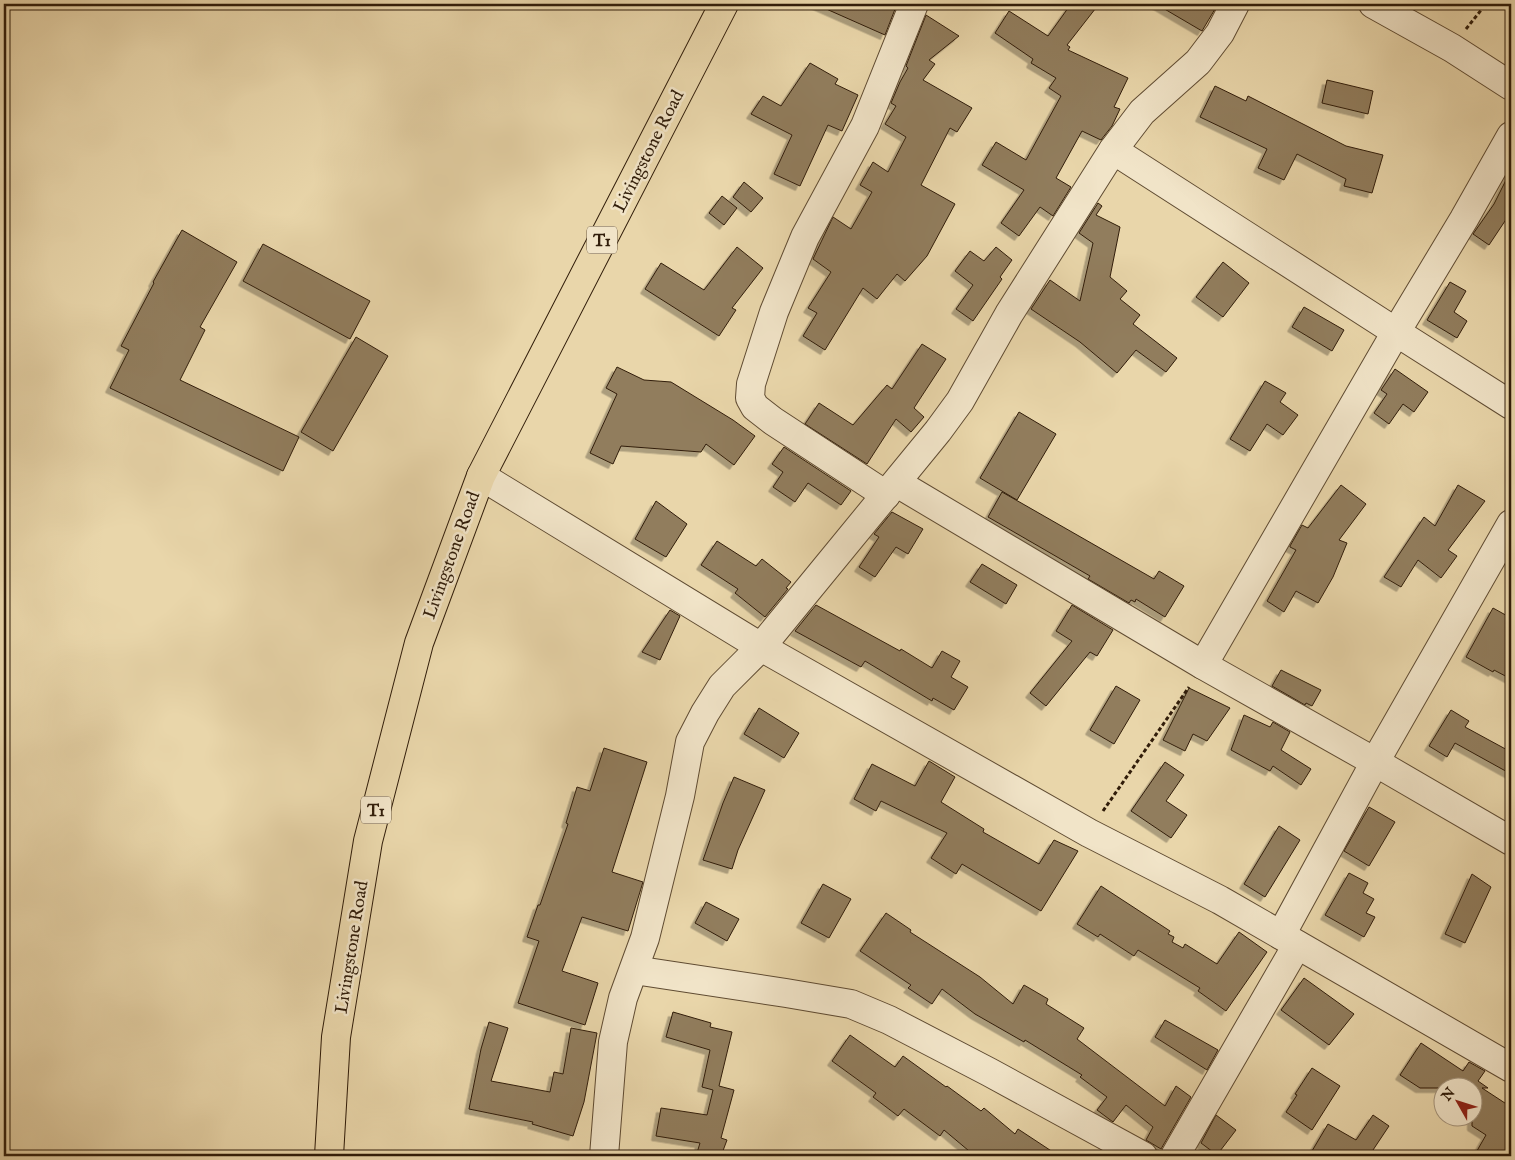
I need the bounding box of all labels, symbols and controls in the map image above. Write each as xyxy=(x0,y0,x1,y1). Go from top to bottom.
street label: Livingstone Road xyxy=(609,86,690,217)
road number: T1 xyxy=(587,226,617,254)
street label: Livingstone Road xyxy=(419,488,486,623)
road number: T1 xyxy=(361,796,391,824)
street label: Livingstone Road xyxy=(331,879,374,1015)
north arrow xyxy=(1432,1078,1482,1128)
text: N xyxy=(1437,1084,1459,1106)

